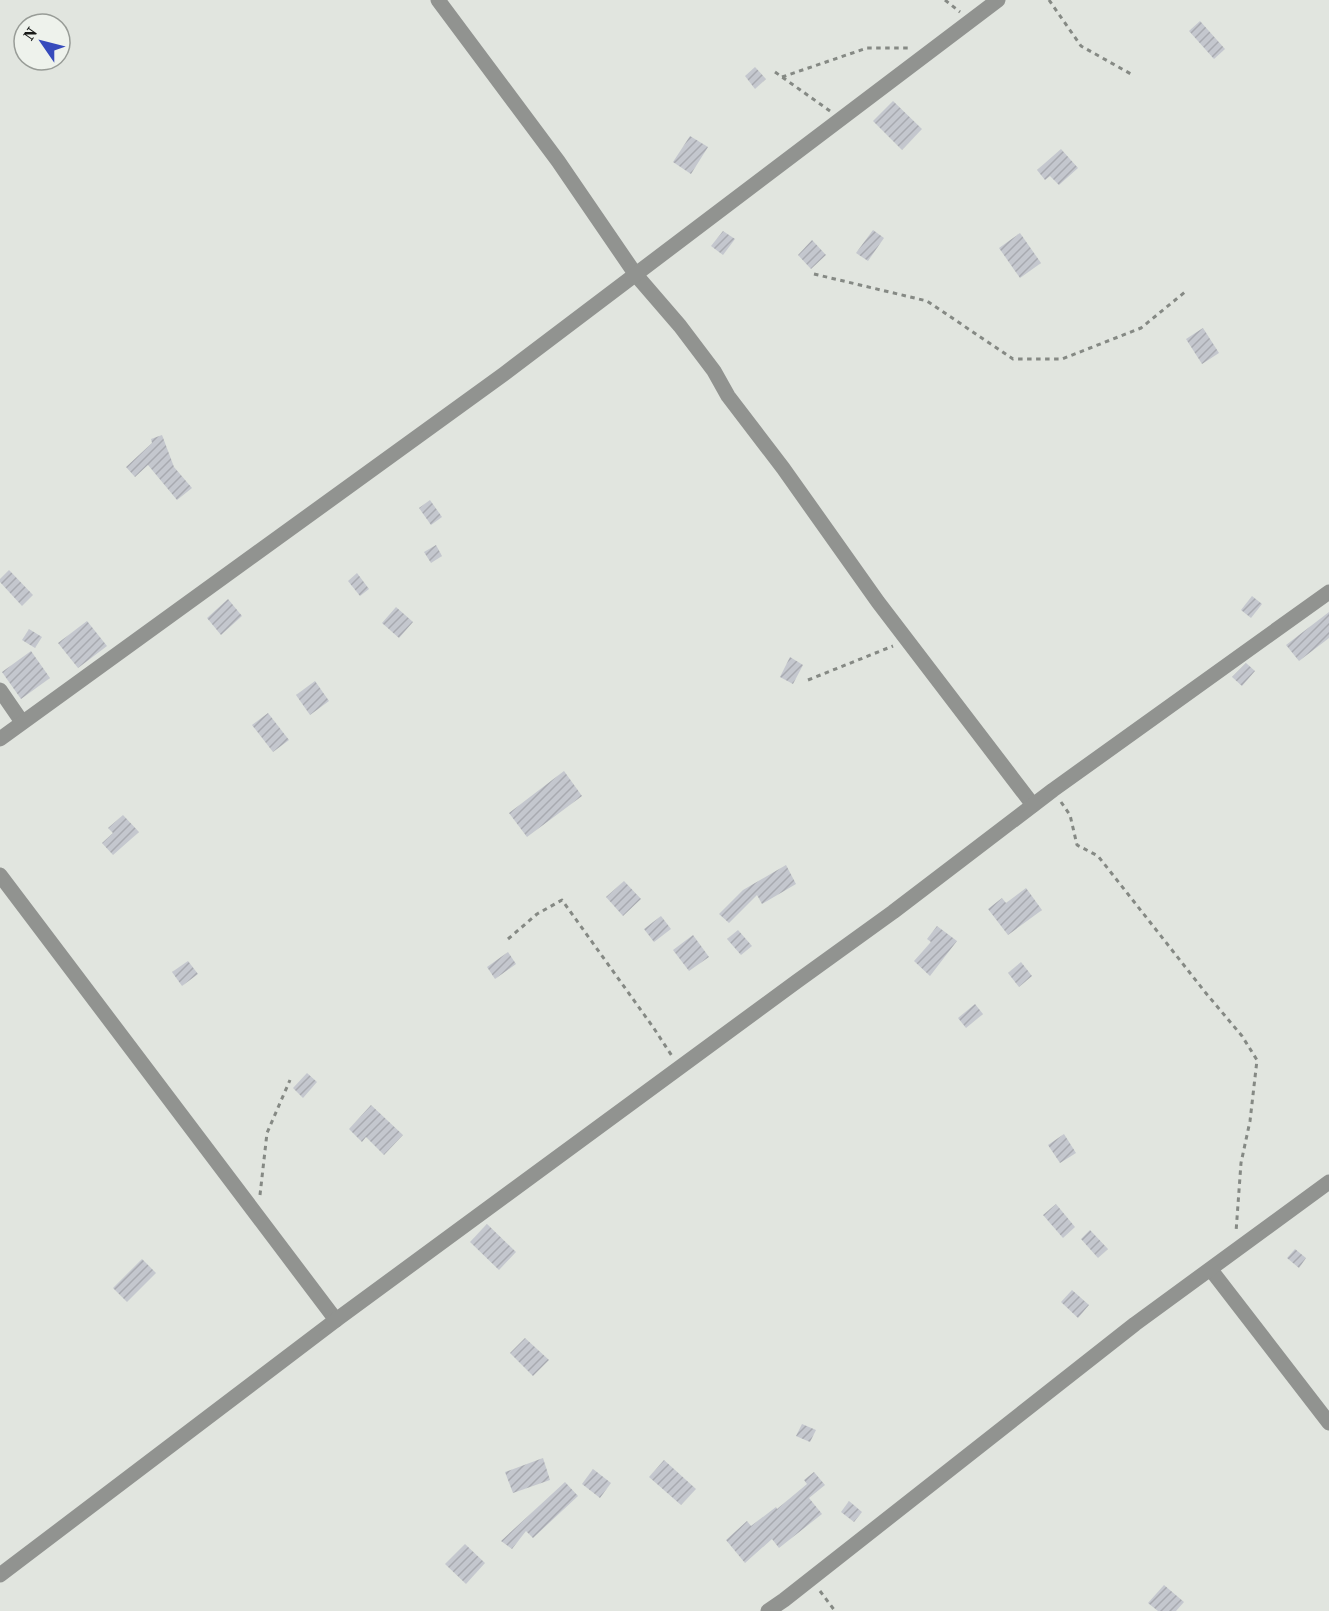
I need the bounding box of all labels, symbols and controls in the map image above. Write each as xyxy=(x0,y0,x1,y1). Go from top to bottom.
north arrow xyxy=(12,12,72,72)
text: N xyxy=(17,22,42,44)

